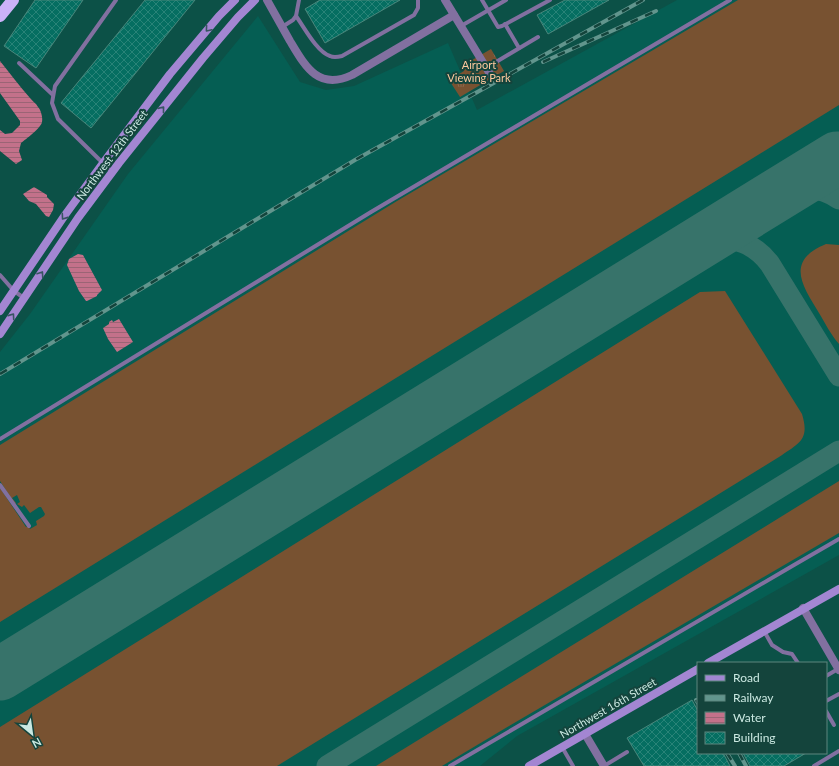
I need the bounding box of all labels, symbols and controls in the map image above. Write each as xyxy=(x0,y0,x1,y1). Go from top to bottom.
one-way arrow xyxy=(206,24,213,31)
park label: Airport Viewing Park xyxy=(447,58,511,84)
one-way arrow xyxy=(157,106,164,113)
street label: Northwest 12th Street xyxy=(74,107,150,202)
one-way arrow xyxy=(61,213,69,220)
one-way arrow xyxy=(36,271,44,278)
one-way arrow xyxy=(7,313,15,320)
legend xyxy=(697,662,827,754)
text: Road xyxy=(733,670,760,685)
street label: Northwest 16th Street xyxy=(557,675,658,740)
text: Railway xyxy=(733,690,774,705)
text: Water xyxy=(733,710,766,725)
north arrow xyxy=(12,714,52,754)
text: Building xyxy=(733,730,776,745)
text: N xyxy=(30,735,44,751)

